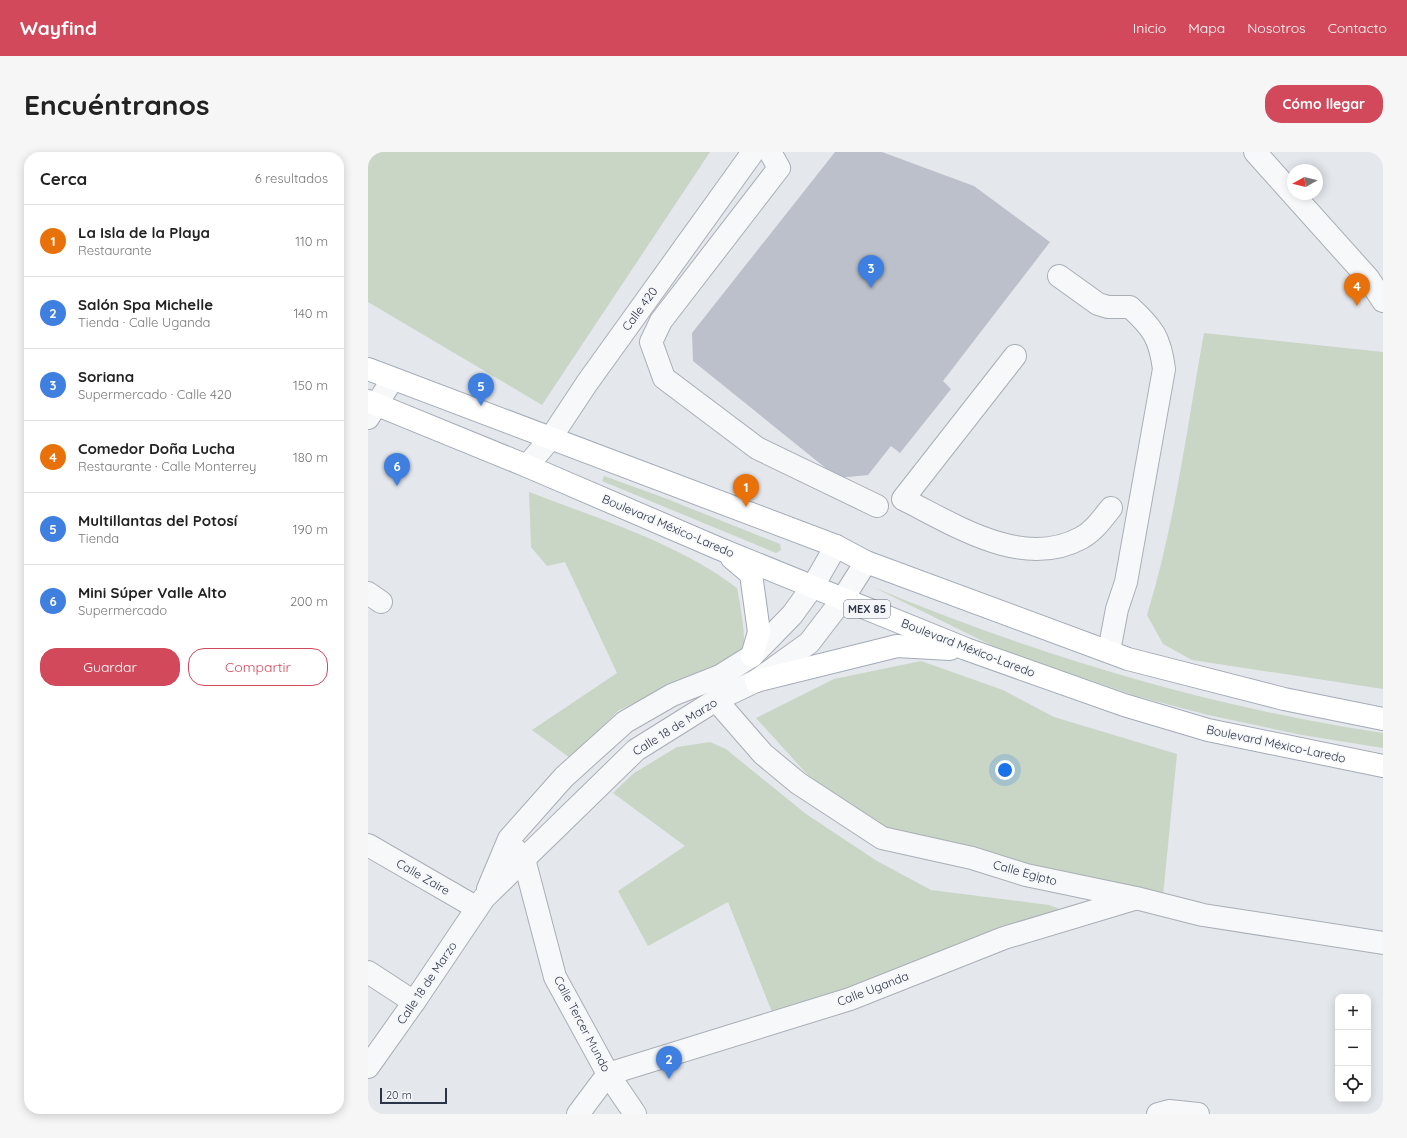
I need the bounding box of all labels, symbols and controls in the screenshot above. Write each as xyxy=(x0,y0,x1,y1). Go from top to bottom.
text: Wayfind xyxy=(20,16,97,40)
text: Inicio xyxy=(1133,19,1166,37)
text: Mapa xyxy=(1188,19,1225,37)
text: Nosotros xyxy=(1247,19,1306,37)
text: Contacto xyxy=(1328,19,1387,37)
button: Cómo llegar xyxy=(1265,85,1383,123)
text: Encuéntranos xyxy=(24,87,209,122)
north arrow xyxy=(1287,164,1323,200)
text: Cerca xyxy=(40,168,87,189)
text: 6 resultados xyxy=(255,170,328,186)
text: La Isla de la Playa xyxy=(78,223,210,242)
text: 1 xyxy=(50,233,56,249)
text: 110 m xyxy=(295,233,328,249)
text: Restaurante xyxy=(78,242,152,258)
pin: 3 xyxy=(858,255,884,288)
pin: 4 xyxy=(1344,273,1370,306)
street label: Calle 420 xyxy=(619,284,661,334)
text: Salón Spa Michelle xyxy=(78,295,213,314)
text: 2 xyxy=(49,305,57,321)
text: 140 m xyxy=(293,305,328,321)
text: Tienda · Calle Uganda xyxy=(78,314,210,330)
text: Soriana xyxy=(78,367,134,386)
pin: 5 xyxy=(468,373,494,406)
text: 3 xyxy=(50,377,56,393)
text: 150 m xyxy=(293,377,328,393)
text: Supermercado · Calle 420 xyxy=(78,386,232,402)
text: Comedor Doña Lucha xyxy=(78,439,235,458)
text: 4 xyxy=(49,449,57,465)
text: 180 m xyxy=(293,449,328,465)
pin: 6 xyxy=(384,453,410,486)
text: Restaurante · Calle Monterrey xyxy=(78,458,257,474)
pin: 1 xyxy=(733,474,759,507)
street label: Boulevard México-Laredo xyxy=(600,491,737,560)
text: Multillantas del Potosí xyxy=(78,511,237,530)
text: 5 xyxy=(49,521,57,537)
text: 190 m xyxy=(293,521,328,537)
text: Tienda xyxy=(78,530,119,546)
text: Mini Súper Valle Alto xyxy=(78,583,227,602)
text: 6 xyxy=(49,593,57,609)
text: 200 m xyxy=(290,593,328,609)
road number: MEX 85 xyxy=(844,600,890,618)
text: Supermercado xyxy=(78,602,167,618)
street label: Boulevard México-Laredo xyxy=(899,615,1037,680)
button: Guardar xyxy=(40,648,180,686)
button: Compartir xyxy=(188,648,328,686)
street label: Calle 18 de Marzo xyxy=(630,695,720,759)
street label: Boulevard México-Laredo xyxy=(1205,721,1347,766)
your location xyxy=(995,760,1015,780)
street label: Calle Zaire xyxy=(394,855,453,898)
street label: Calle Egipto xyxy=(991,857,1059,888)
street label: Calle 18 de Marzo xyxy=(393,938,460,1027)
street label: Calle Uganda xyxy=(835,968,911,1009)
street label: Calle Tercer Mundo xyxy=(551,973,614,1074)
map controls xyxy=(1335,994,1371,1102)
button: + xyxy=(1335,994,1371,1030)
button: − xyxy=(1335,1030,1371,1066)
pin: 2 xyxy=(656,1046,682,1079)
button: locate xyxy=(1335,1066,1371,1102)
scale bar xyxy=(380,1086,447,1105)
text: 20 m xyxy=(386,1088,412,1102)

